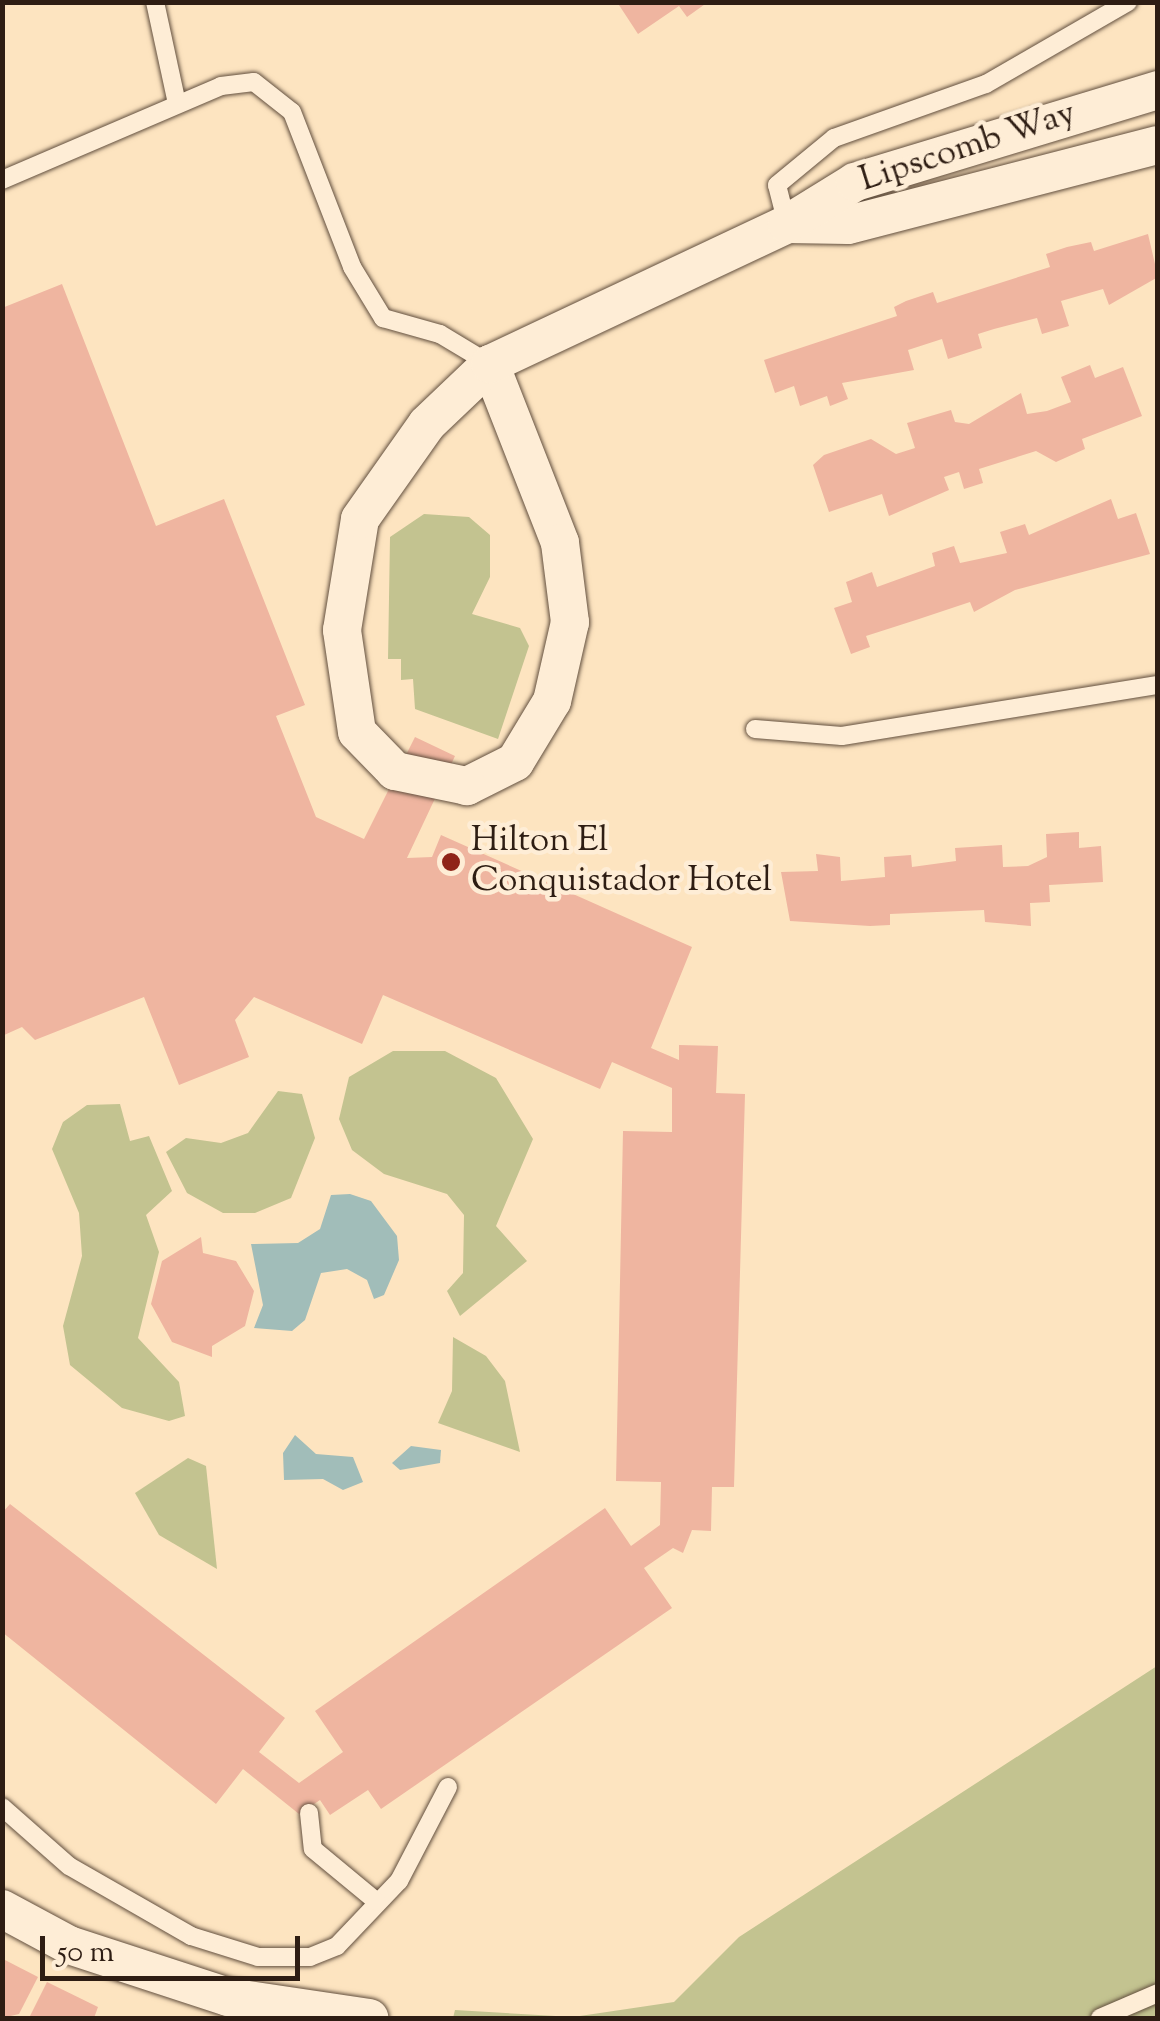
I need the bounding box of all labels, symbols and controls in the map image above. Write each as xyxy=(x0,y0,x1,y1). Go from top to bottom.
street label: Lipscomb Way xyxy=(855,93,1081,203)
place label: Hilton El Conquistador Hotel xyxy=(471,821,772,903)
marker: Hilton El Conquistador Hotel xyxy=(440,851,462,873)
scale bar xyxy=(45,1916,305,1978)
text: 50 m xyxy=(57,1932,114,1975)

